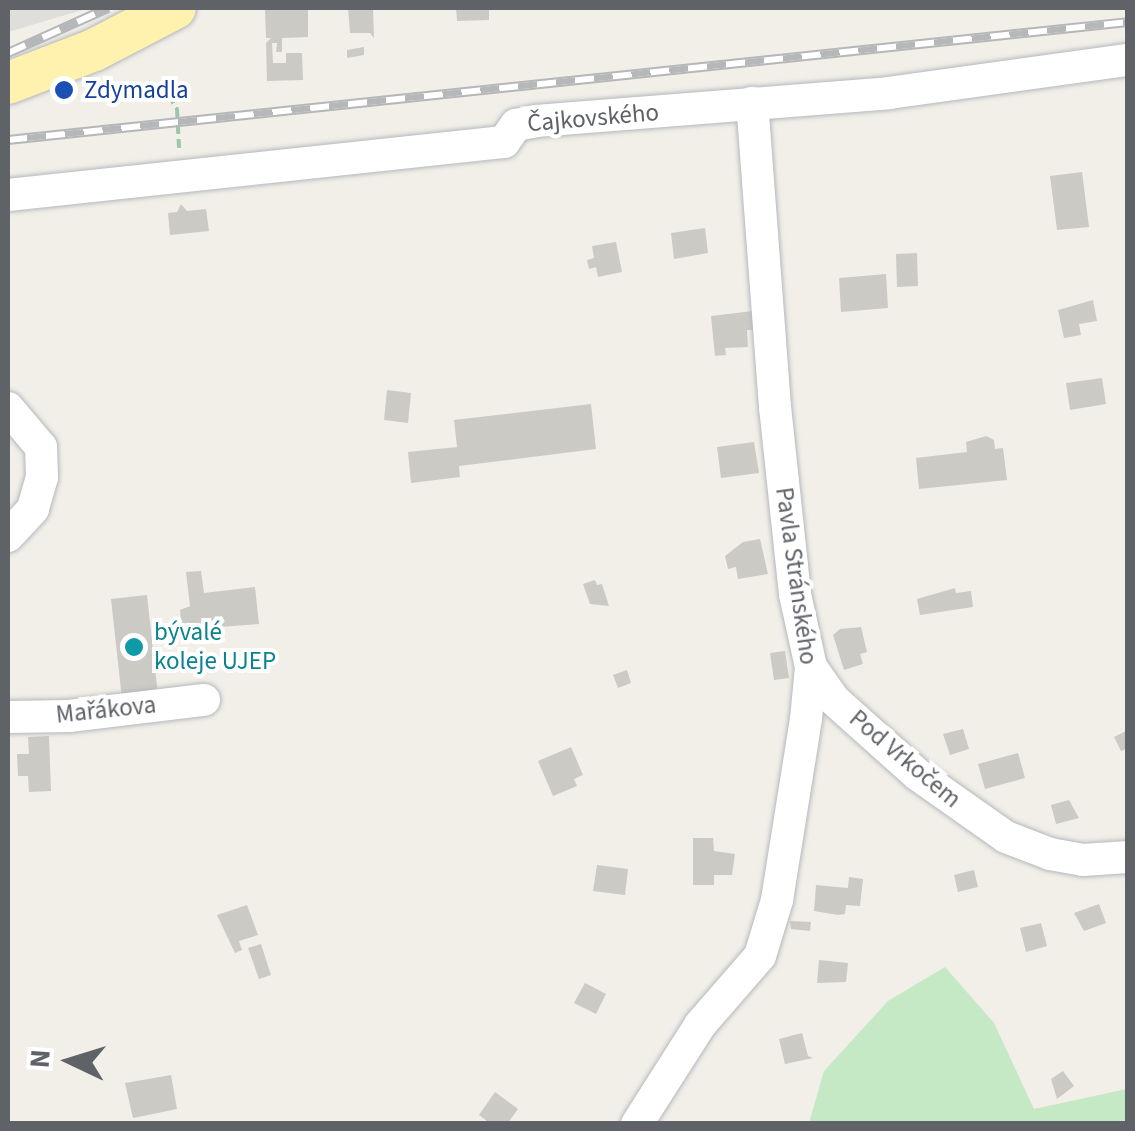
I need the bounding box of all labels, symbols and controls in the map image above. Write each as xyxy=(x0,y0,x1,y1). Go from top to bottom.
place label: Zdymadla xyxy=(84,75,189,105)
marker: Zdymadla xyxy=(53,79,75,101)
street label: Čajkovského xyxy=(526,97,660,139)
street label: Pavla Stránského xyxy=(769,485,823,667)
place label: bývalé koleje UJEP xyxy=(154,618,276,677)
marker: bývalé koleje UJEP xyxy=(123,636,145,658)
street label: Mařákova xyxy=(54,690,158,730)
street label: Pod Vrkočem xyxy=(843,704,967,814)
north arrow xyxy=(20,1011,120,1111)
text: N xyxy=(19,1048,61,1070)

